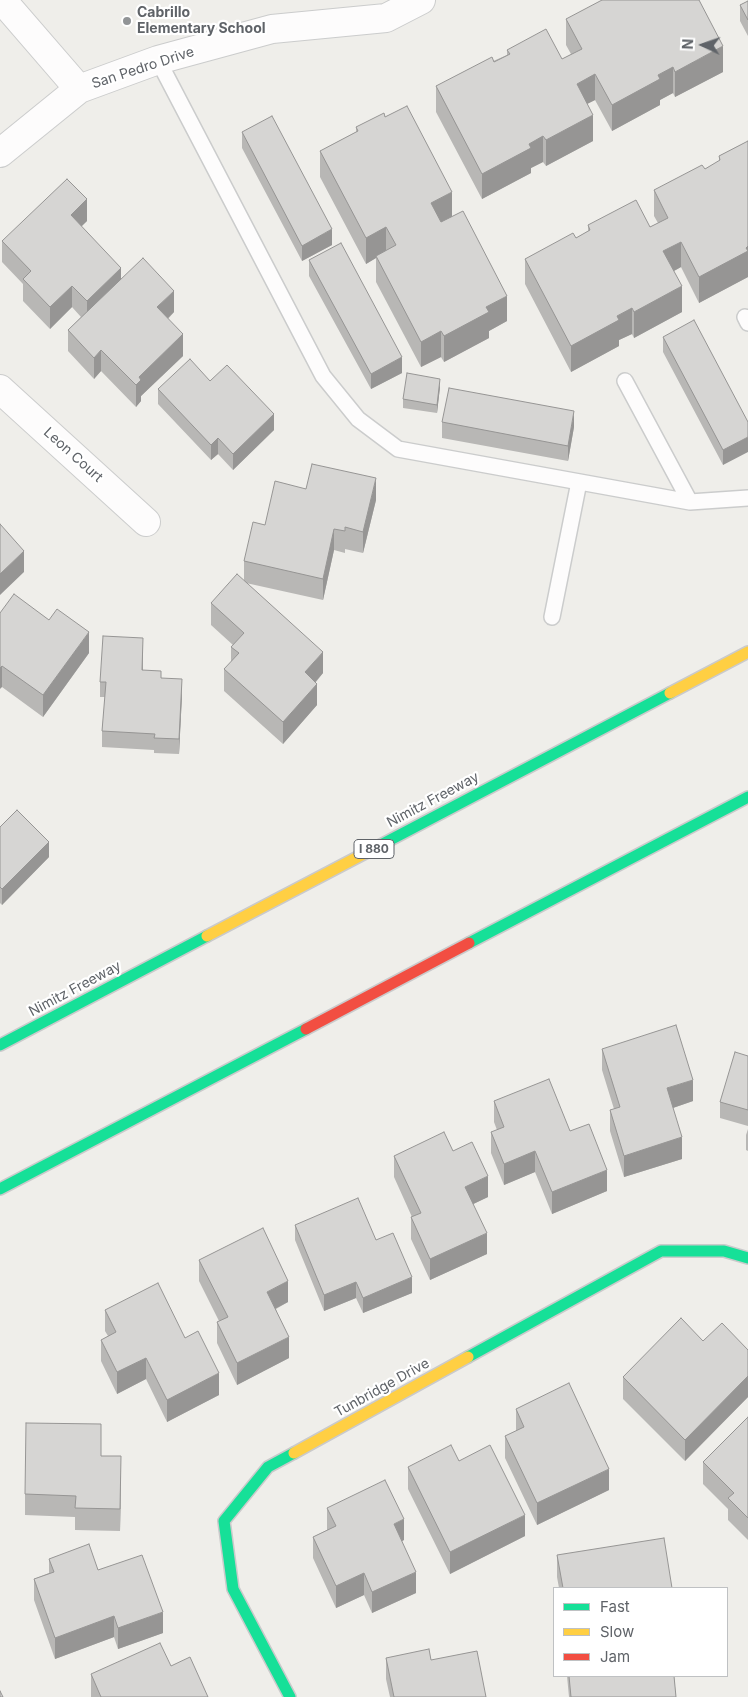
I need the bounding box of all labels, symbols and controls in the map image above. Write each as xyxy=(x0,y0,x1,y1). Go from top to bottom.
place label: Cabrillo Elementary School xyxy=(137,5,266,38)
marker: Cabrillo Elementary School xyxy=(121,15,133,27)
north arrow xyxy=(678,20,728,70)
text: N xyxy=(679,38,696,50)
street label: San Pedro Drive xyxy=(90,44,196,92)
street label: Leon Court xyxy=(40,424,106,486)
street label: Nimitz Freeway xyxy=(384,769,482,831)
road number: I 880 xyxy=(354,840,394,859)
street label: Nimitz Freeway xyxy=(26,958,124,1020)
street label: Tunbridge Drive xyxy=(332,1355,432,1421)
legend xyxy=(553,1587,728,1677)
text: Fast xyxy=(600,1597,630,1616)
text: Slow xyxy=(600,1622,634,1641)
text: Jam xyxy=(600,1647,630,1666)

